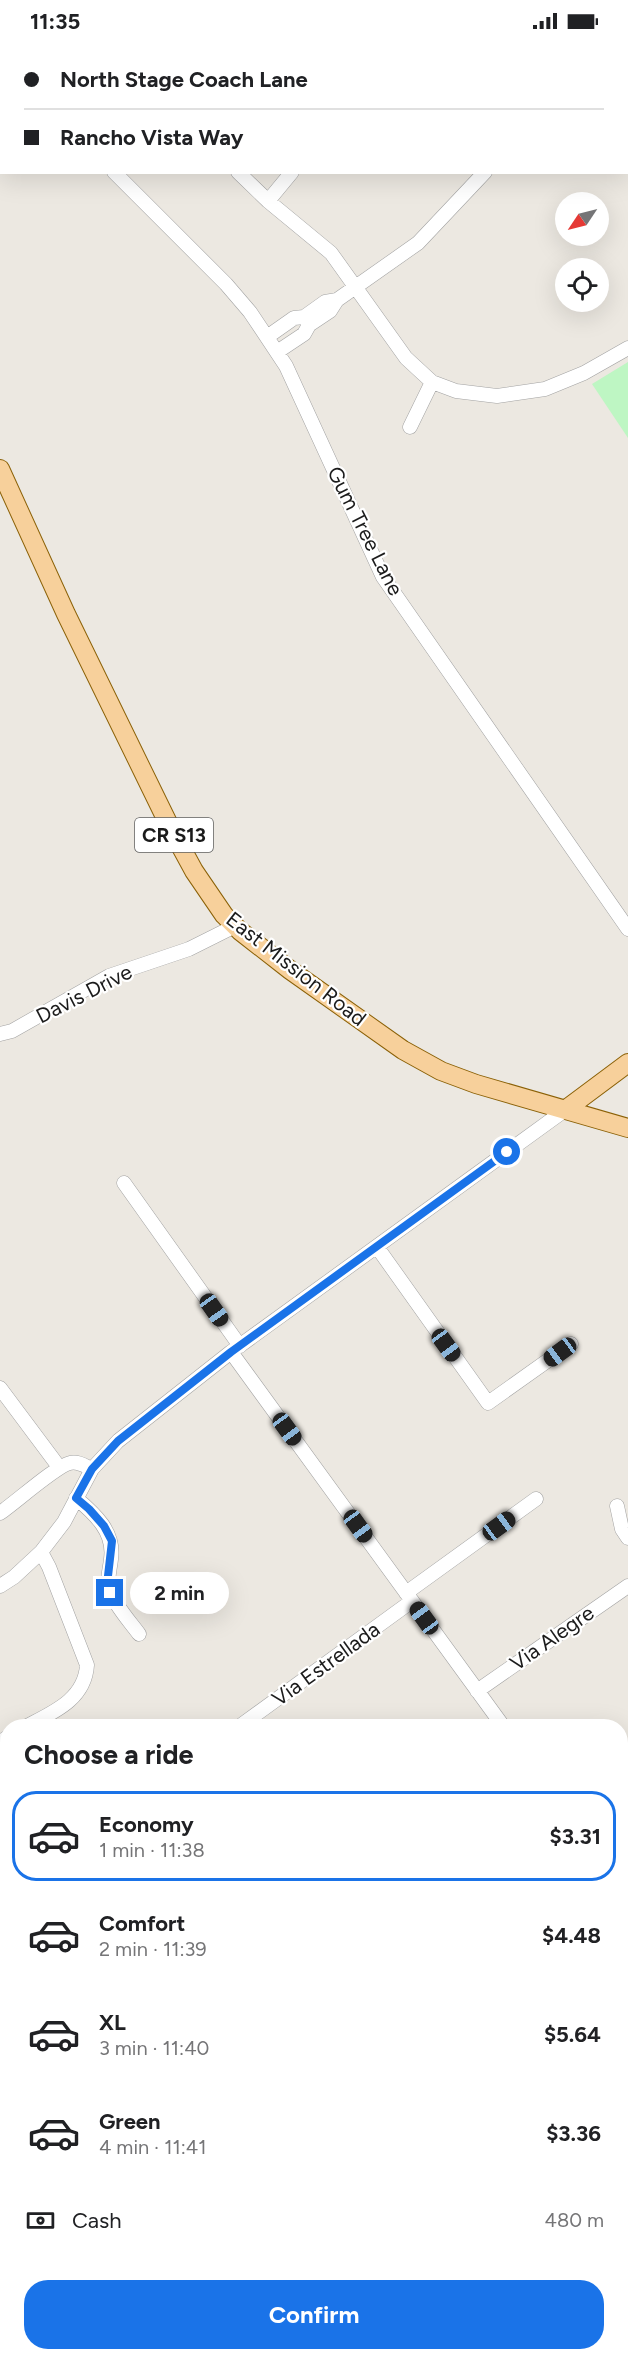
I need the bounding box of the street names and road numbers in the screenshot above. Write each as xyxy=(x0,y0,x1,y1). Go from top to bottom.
street label: Gum Tree Lane xyxy=(322,462,409,599)
road number: CR S13 xyxy=(135,818,213,852)
street label: East Mission Road xyxy=(221,906,371,1031)
street label: Davis Drive xyxy=(32,959,136,1028)
street label: Via Alegre xyxy=(505,1600,598,1676)
street label: Via Estrellada xyxy=(267,1616,384,1711)

